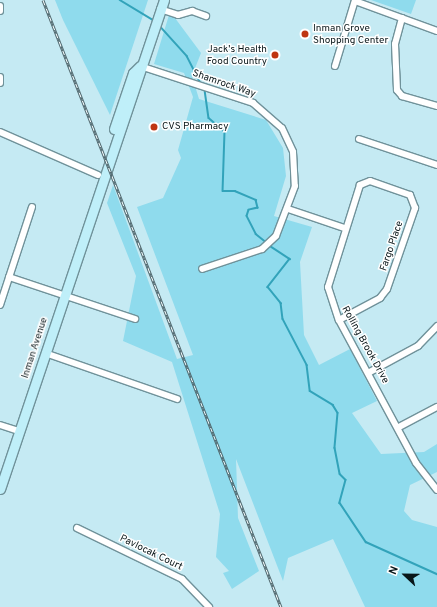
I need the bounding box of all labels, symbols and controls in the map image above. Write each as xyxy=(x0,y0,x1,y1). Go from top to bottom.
place label: Inman Grove Shopping Center xyxy=(313,22,388,46)
marker: Inman Grove Shopping Center xyxy=(300,29,310,39)
place label: Jack's Health Food Country xyxy=(207,43,267,66)
marker: Jack's Health Food Country xyxy=(270,50,280,60)
street label: Shamrock Way xyxy=(191,68,257,100)
place label: CVS Pharmacy xyxy=(162,121,228,133)
marker: CVS Pharmacy xyxy=(149,122,159,132)
street label: Fargo Place xyxy=(378,219,406,273)
street label: Rolling Brook Drive xyxy=(339,304,391,386)
street label: Inman Avenue xyxy=(19,316,51,380)
street label: Pavlocak Court xyxy=(118,533,184,573)
north arrow xyxy=(385,555,425,595)
text: N xyxy=(386,564,402,577)

